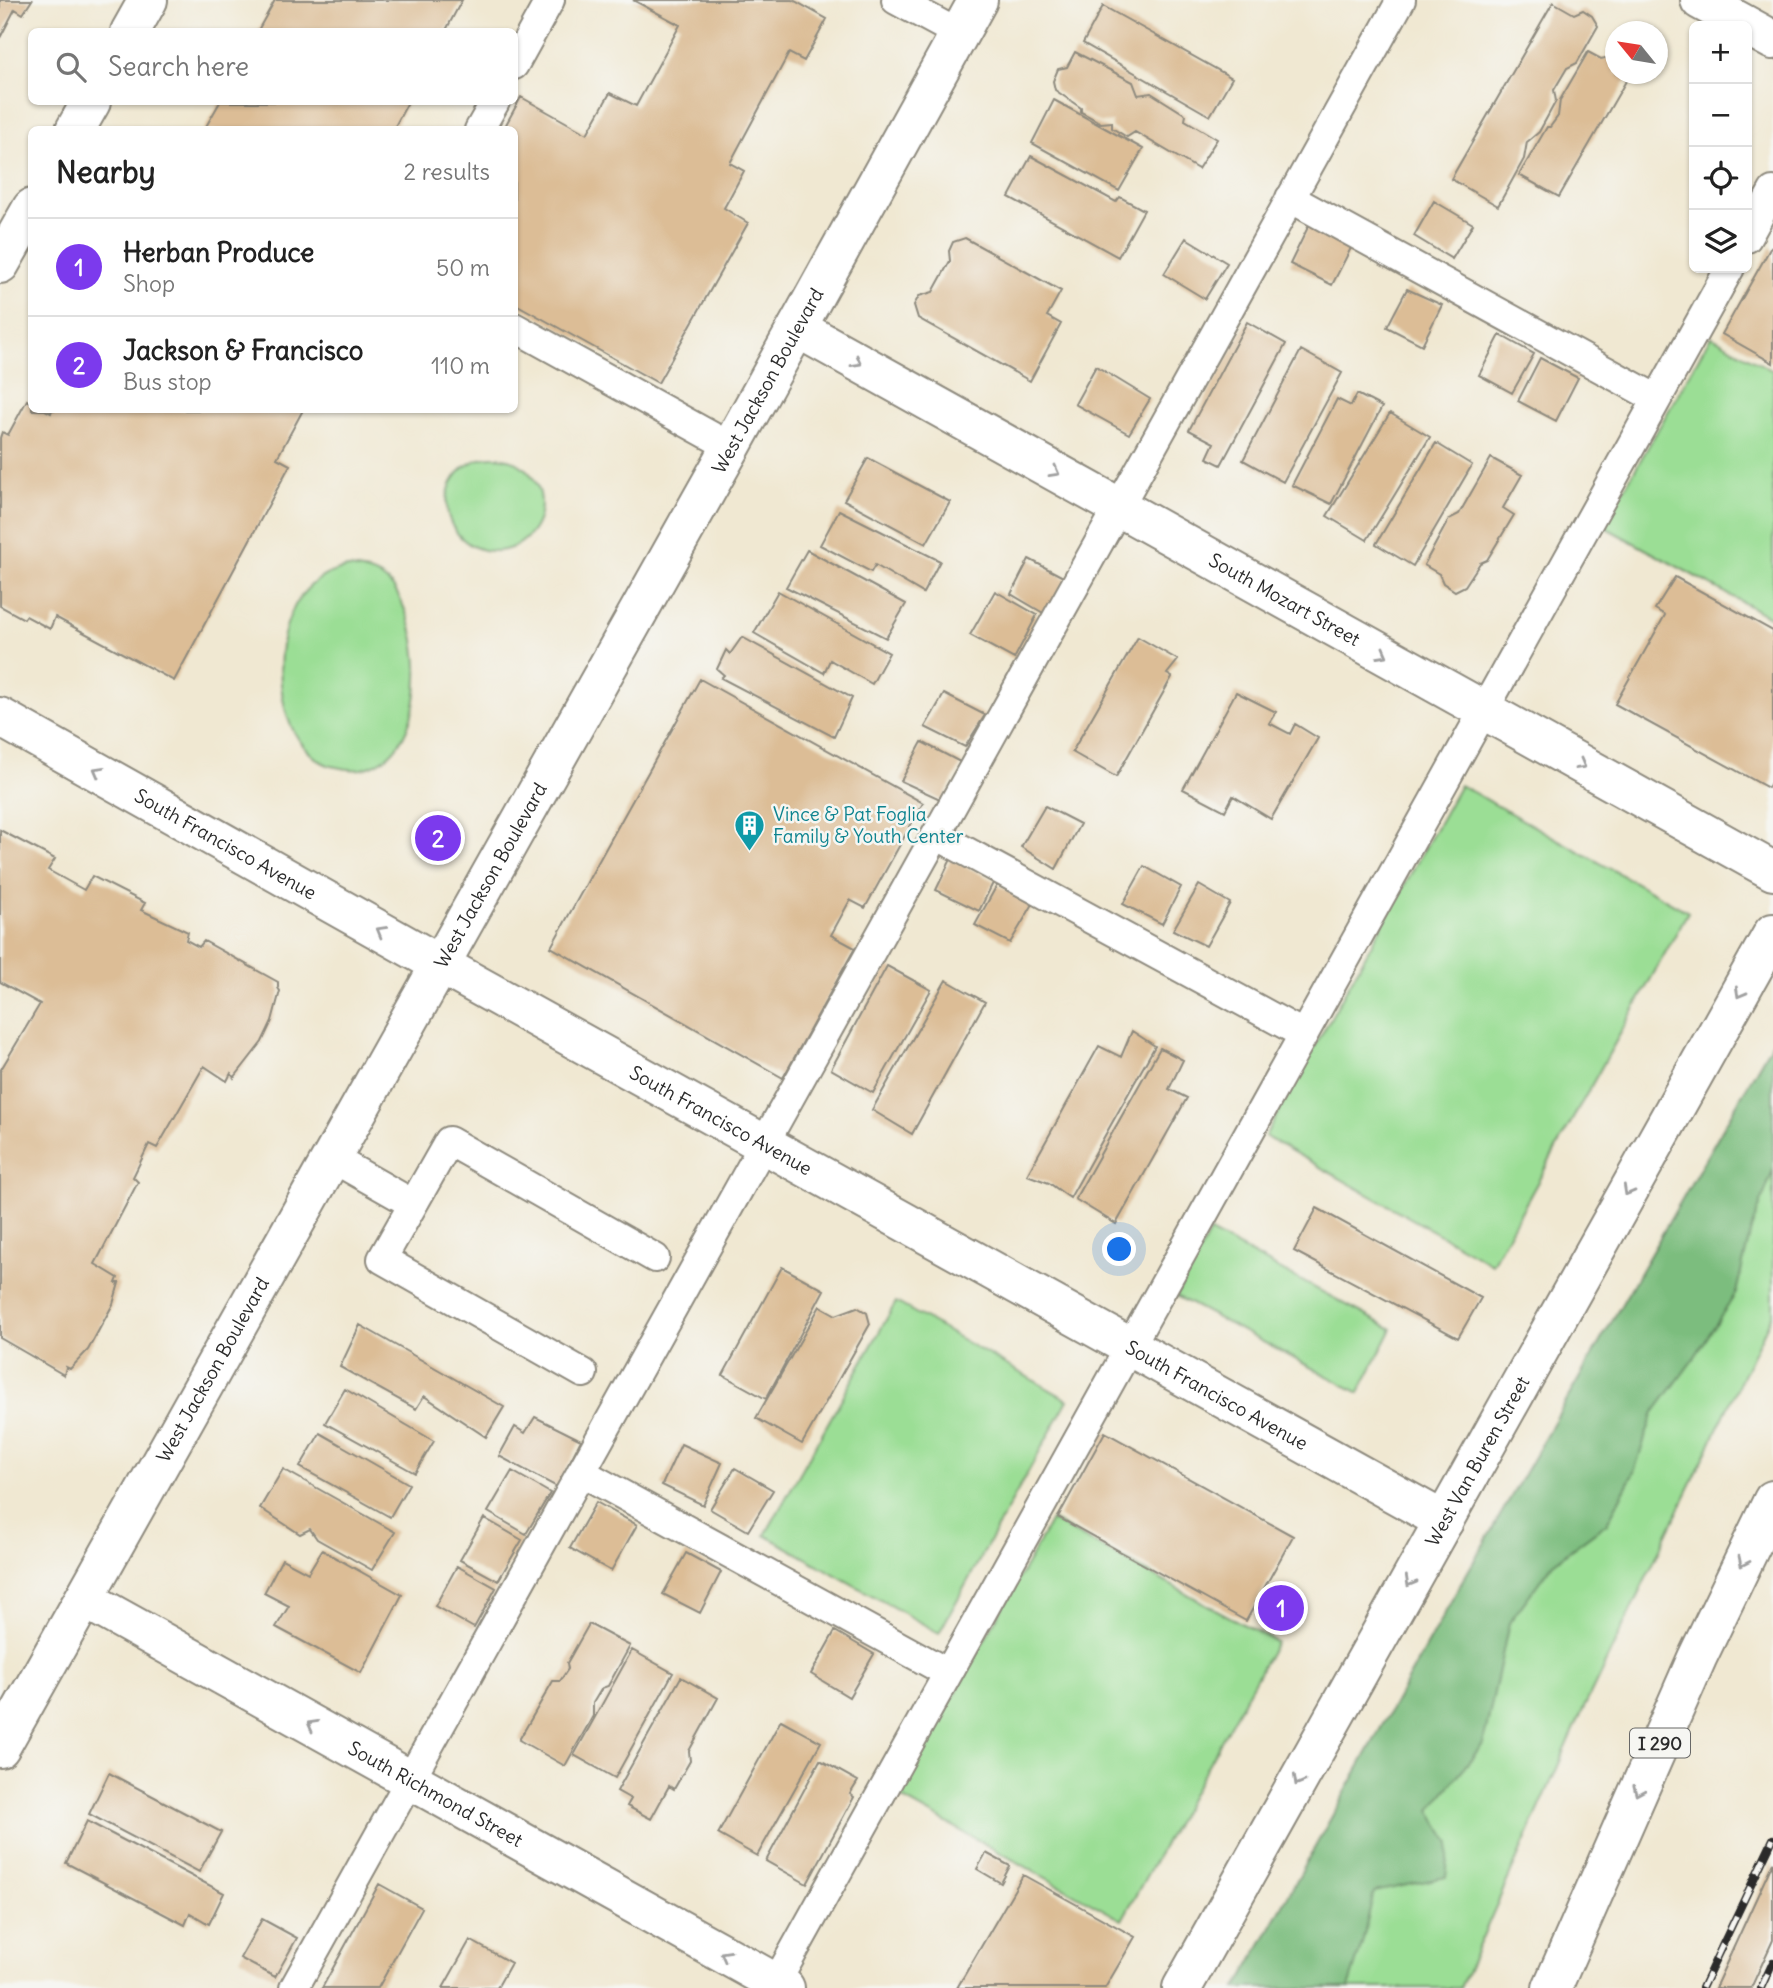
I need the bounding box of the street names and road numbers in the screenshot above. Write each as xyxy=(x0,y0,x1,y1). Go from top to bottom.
street label: West Jackson Boulevard xyxy=(707,284,829,478)
street label: South Mozart Street xyxy=(1205,548,1364,651)
street label: West Jackson Boulevard xyxy=(429,779,552,972)
street label: South Francisco Avenue xyxy=(131,783,321,905)
street label: South Francisco Avenue xyxy=(626,1060,816,1180)
street label: West Jackson Boulevard xyxy=(151,1273,274,1466)
street label: South Francisco Avenue xyxy=(1121,1335,1312,1455)
street label: West Van Buren Street xyxy=(1420,1372,1534,1550)
road number: I 290 xyxy=(1630,1728,1690,1758)
street label: South Richmond Street xyxy=(344,1736,527,1852)

